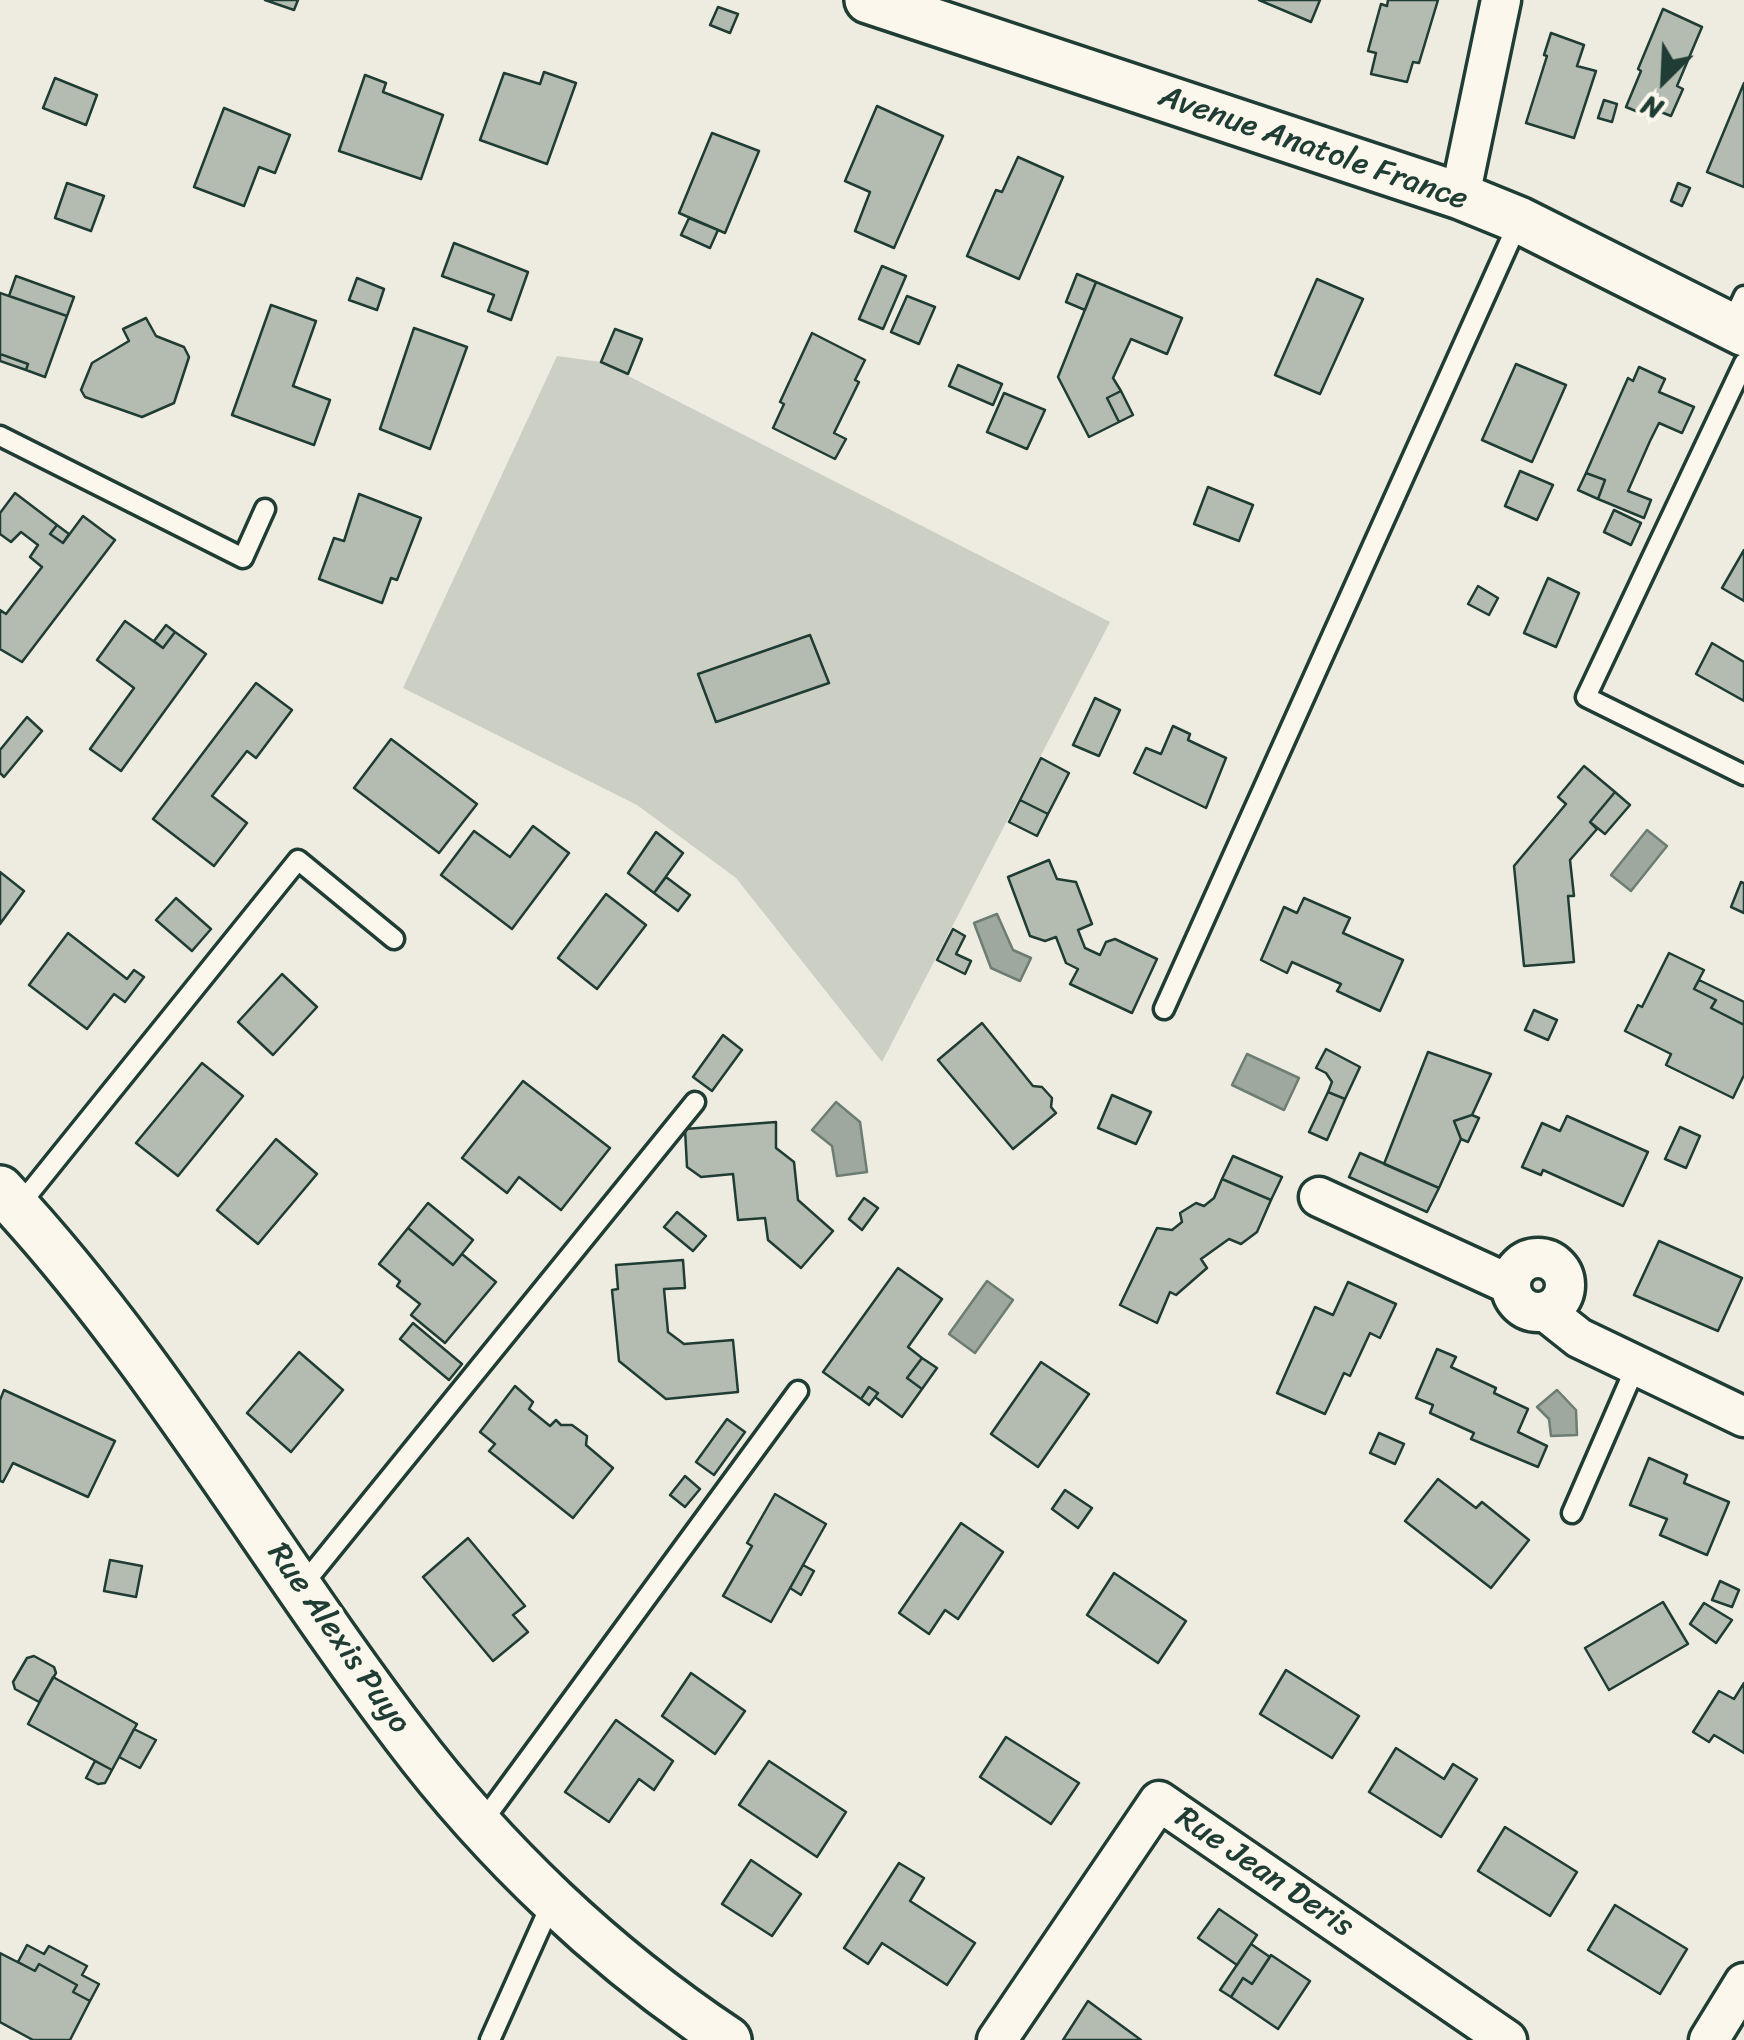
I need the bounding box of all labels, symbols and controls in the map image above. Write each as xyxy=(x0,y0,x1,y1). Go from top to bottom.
north arrow xyxy=(1614,30,1714,130)
street label: Avenue Anatole France xyxy=(1153,78,1473,220)
text: N xyxy=(1633,82,1670,134)
street label: Rue Alexis Puyo xyxy=(258,1536,418,1742)
street label: Rue Jean Deris xyxy=(1168,1799,1360,1947)

